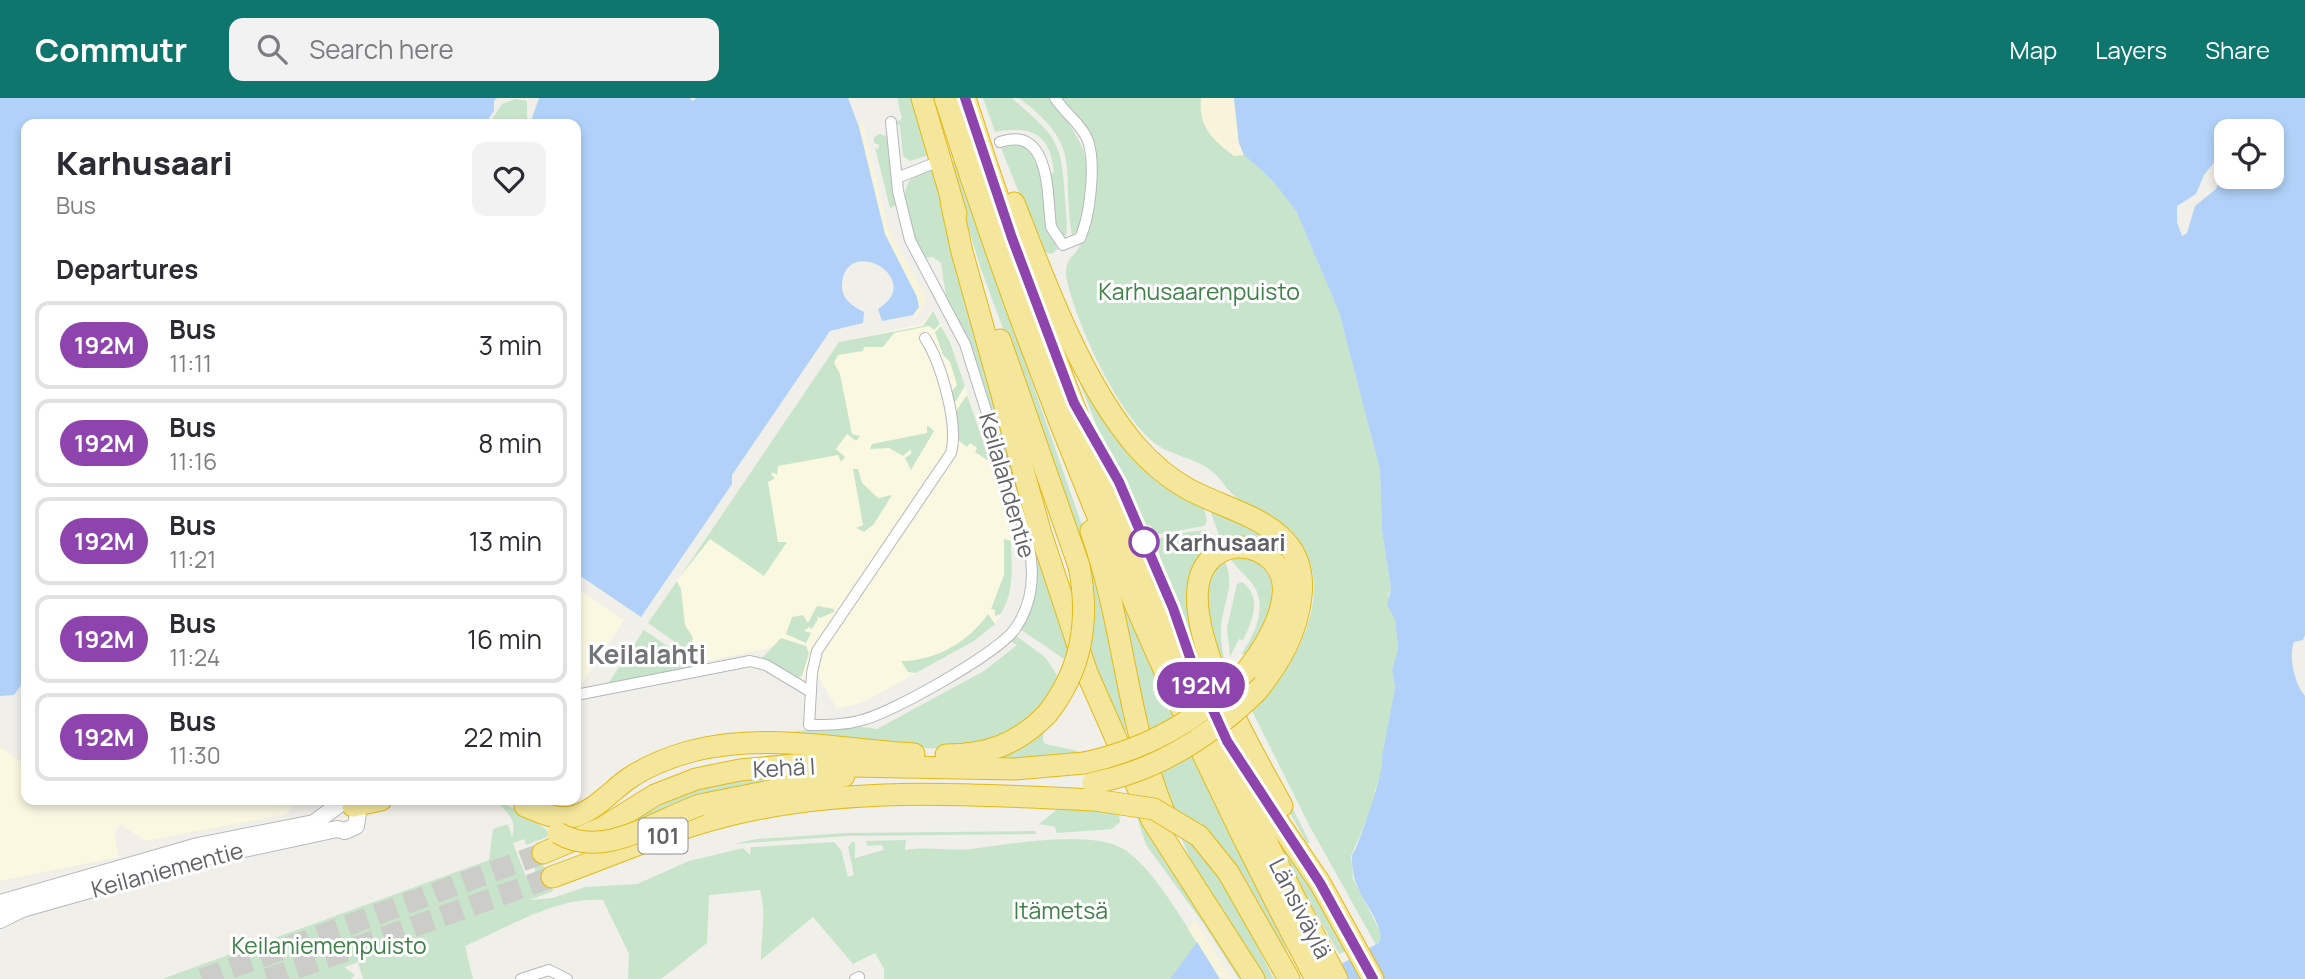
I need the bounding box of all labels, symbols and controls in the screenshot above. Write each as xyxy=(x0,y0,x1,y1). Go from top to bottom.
search box xyxy=(229,18,719,81)
text: Commutr xyxy=(35,27,187,72)
icon: search xyxy=(253,30,291,68)
text: Search here xyxy=(309,31,454,67)
text: Map xyxy=(2010,33,2057,66)
text: Layers xyxy=(2095,33,2167,66)
text: Share xyxy=(2205,33,2270,66)
map controls xyxy=(2214,119,2284,189)
button: locate xyxy=(2214,119,2284,189)
text: Karhusaari xyxy=(56,140,233,185)
button: heart xyxy=(472,142,546,216)
text: Bus xyxy=(56,189,96,221)
text: Departures xyxy=(56,251,198,287)
park label: Karhusaarenpuisto xyxy=(1098,275,1300,307)
text: Bus xyxy=(169,311,216,347)
text: 3 min xyxy=(479,327,542,363)
text: 192M xyxy=(74,328,134,361)
text: 11:11 xyxy=(169,347,212,379)
text: Bus xyxy=(169,409,216,445)
street label: Keilalahdentie xyxy=(972,409,1044,561)
text: 8 min xyxy=(478,425,542,461)
text: 192M xyxy=(74,426,134,459)
text: 11:16 xyxy=(169,445,217,477)
text: Bus xyxy=(169,507,216,543)
text: 13 min xyxy=(469,523,542,559)
text: 192M xyxy=(74,524,134,557)
place label: Karhusaari xyxy=(1165,526,1286,558)
marker: Karhusaari xyxy=(1129,527,1159,557)
text: 11:21 xyxy=(169,543,216,575)
text: Bus xyxy=(169,605,216,641)
text: 16 min xyxy=(467,621,542,657)
text: 192M xyxy=(74,622,134,655)
district label: Keilalahti xyxy=(588,636,706,672)
text: 11:24 xyxy=(169,641,220,673)
line badge: 192M xyxy=(1152,662,1250,708)
text: 192M xyxy=(1171,668,1231,701)
text: Bus xyxy=(169,703,216,739)
text: 22 min xyxy=(464,719,542,755)
text: 192M xyxy=(74,720,134,753)
text: 11:30 xyxy=(169,739,221,771)
street label: Kehä I xyxy=(752,749,816,785)
road number: 101 xyxy=(638,818,688,854)
street label: Keilaniementie xyxy=(87,833,247,905)
street label: Länsiväylä xyxy=(1262,852,1340,964)
park label: Itämetsä xyxy=(1014,894,1108,926)
park label: Keilaniemenpuisto xyxy=(231,929,427,961)

